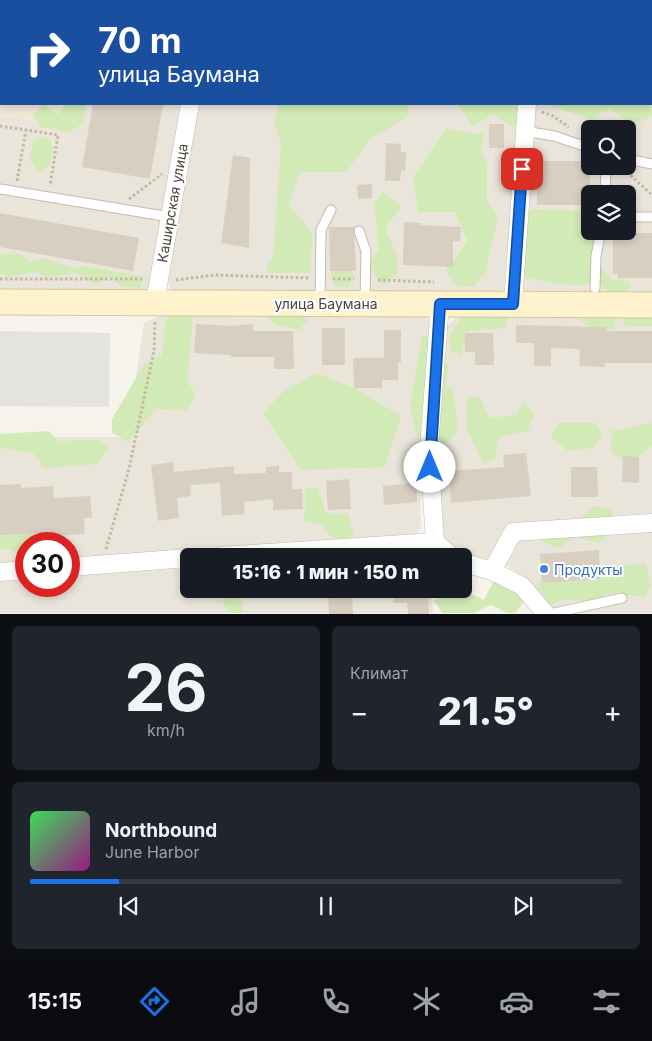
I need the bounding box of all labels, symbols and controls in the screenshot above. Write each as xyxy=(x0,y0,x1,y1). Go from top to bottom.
text: 70 m xyxy=(98,19,182,61)
icon: right xyxy=(15,20,80,85)
text: улица Баумана xyxy=(98,61,260,87)
map controls xyxy=(581,120,636,240)
button: search xyxy=(581,120,636,175)
street label: Каширская улица xyxy=(153,142,191,264)
pin xyxy=(501,148,543,190)
icon: arrive xyxy=(508,155,536,183)
button: layers xyxy=(581,185,636,240)
street label: улица Баумана xyxy=(274,295,378,312)
position arrow xyxy=(403,440,455,492)
speed limit sign: 30 xyxy=(15,532,80,597)
text: 15:16 · 1 мин · 150 m xyxy=(233,561,419,584)
place label: Продукты xyxy=(554,561,623,578)
marker: Продукты xyxy=(538,563,550,575)
text: 26 xyxy=(124,648,208,727)
text: Климат xyxy=(350,663,408,683)
text: 21.5° xyxy=(438,688,534,734)
text: − xyxy=(350,695,369,729)
text: + xyxy=(603,695,622,729)
text: km/h xyxy=(147,720,185,740)
text: Northbound xyxy=(105,819,217,842)
text: June Harbor xyxy=(105,842,199,862)
icon: previous xyxy=(115,892,143,920)
icon: pause xyxy=(312,892,340,920)
icon: next xyxy=(509,892,537,920)
icon: directions xyxy=(137,984,172,1019)
icon: music xyxy=(228,984,263,1019)
icon: phone xyxy=(318,984,353,1019)
icon: climate xyxy=(409,984,444,1019)
icon: car xyxy=(499,984,534,1019)
icon: filters xyxy=(589,984,624,1019)
text: 15:15 xyxy=(28,988,82,1014)

